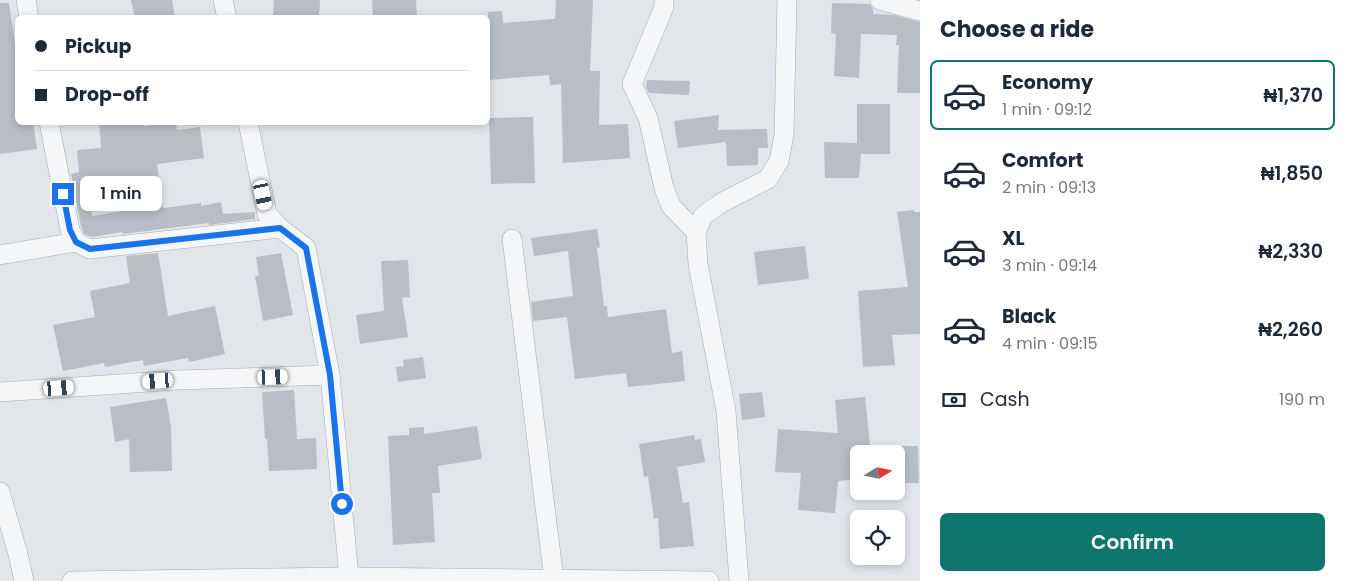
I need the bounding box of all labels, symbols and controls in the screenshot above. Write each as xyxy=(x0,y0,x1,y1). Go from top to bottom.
text: Choose a ride xyxy=(940,14,1094,45)
text: Pickup xyxy=(65,33,131,60)
text: Economy xyxy=(1002,69,1093,96)
icon: car xyxy=(942,73,987,118)
text: Drop-off xyxy=(65,81,149,108)
text: ₦1,370 xyxy=(1264,82,1323,109)
text: 1 min · 09:12 xyxy=(1002,98,1092,121)
text: Comfort xyxy=(1002,147,1084,174)
icon: car xyxy=(942,151,987,196)
text: ₦1,850 xyxy=(1261,160,1323,187)
callout: 1 min xyxy=(80,176,163,212)
text: 2 min · 09:13 xyxy=(1002,176,1096,199)
car xyxy=(252,179,273,211)
text: 1 min xyxy=(100,182,142,205)
route end xyxy=(52,183,74,205)
text: XL xyxy=(1002,225,1025,252)
icon: car xyxy=(942,229,987,274)
text: ₦2,330 xyxy=(1259,238,1323,265)
text: 3 min · 09:14 xyxy=(1002,254,1097,277)
text: Black xyxy=(1002,303,1056,330)
icon: car xyxy=(942,307,987,352)
text: ₦2,260 xyxy=(1258,316,1323,343)
text: 4 min · 09:15 xyxy=(1002,332,1098,355)
car xyxy=(257,369,288,385)
car xyxy=(142,372,173,390)
car xyxy=(43,379,74,397)
icon: cash xyxy=(940,386,968,414)
text: Cash xyxy=(980,386,1030,413)
text: 190 m xyxy=(1279,388,1325,411)
north arrow xyxy=(850,445,905,500)
map controls xyxy=(850,445,905,565)
route start xyxy=(331,493,353,515)
button: locate xyxy=(850,510,905,565)
button: Confirm xyxy=(940,513,1325,571)

